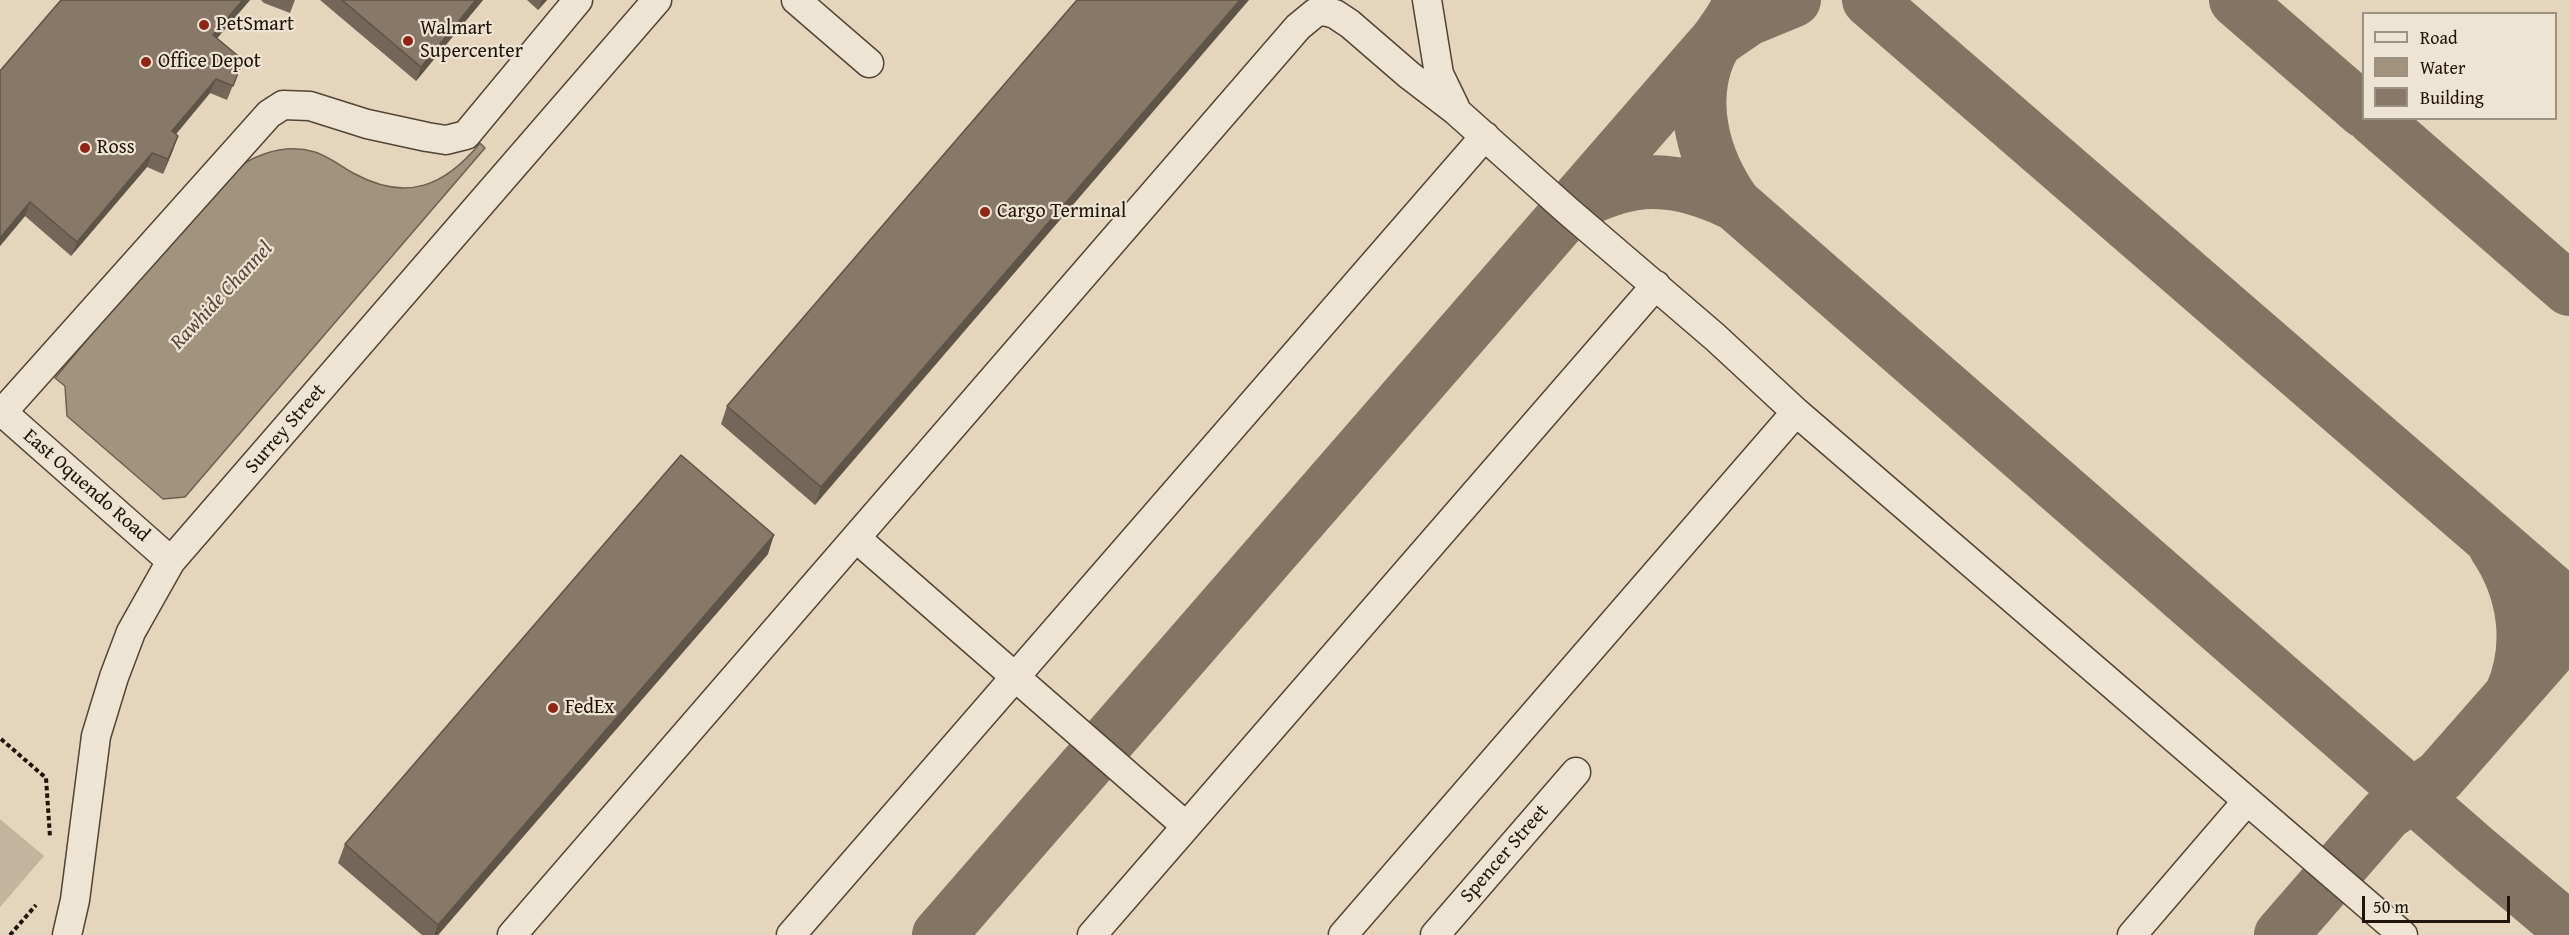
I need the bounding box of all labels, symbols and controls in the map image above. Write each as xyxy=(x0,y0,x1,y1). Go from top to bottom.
legend xyxy=(2362,12,2557,120)
place label: PetSmart xyxy=(216,13,294,37)
place label: Walmart Supercenter xyxy=(420,17,523,64)
marker: PetSmart xyxy=(197,18,211,32)
text: Road xyxy=(2420,24,2458,51)
marker: Walmart Supercenter xyxy=(401,34,415,48)
place label: Office Depot xyxy=(158,50,261,74)
text: Water xyxy=(2420,54,2465,81)
marker: Office Depot xyxy=(139,55,153,69)
text: Building xyxy=(2420,84,2484,111)
place label: Ross xyxy=(97,136,135,160)
marker: Ross xyxy=(78,141,92,155)
place label: Cargo Terminal xyxy=(997,200,1126,224)
marker: Cargo Terminal xyxy=(978,205,992,219)
water label: Rawhide Channel xyxy=(166,237,278,355)
street label: Surrey Street xyxy=(240,379,332,479)
street label: East Oquendo Road xyxy=(18,424,154,548)
place label: FedEx xyxy=(565,696,614,720)
marker: FedEx xyxy=(546,701,560,715)
street label: Spencer Street xyxy=(1456,800,1554,908)
scale bar xyxy=(2365,884,2514,922)
text: 50 m xyxy=(2373,893,2409,920)

